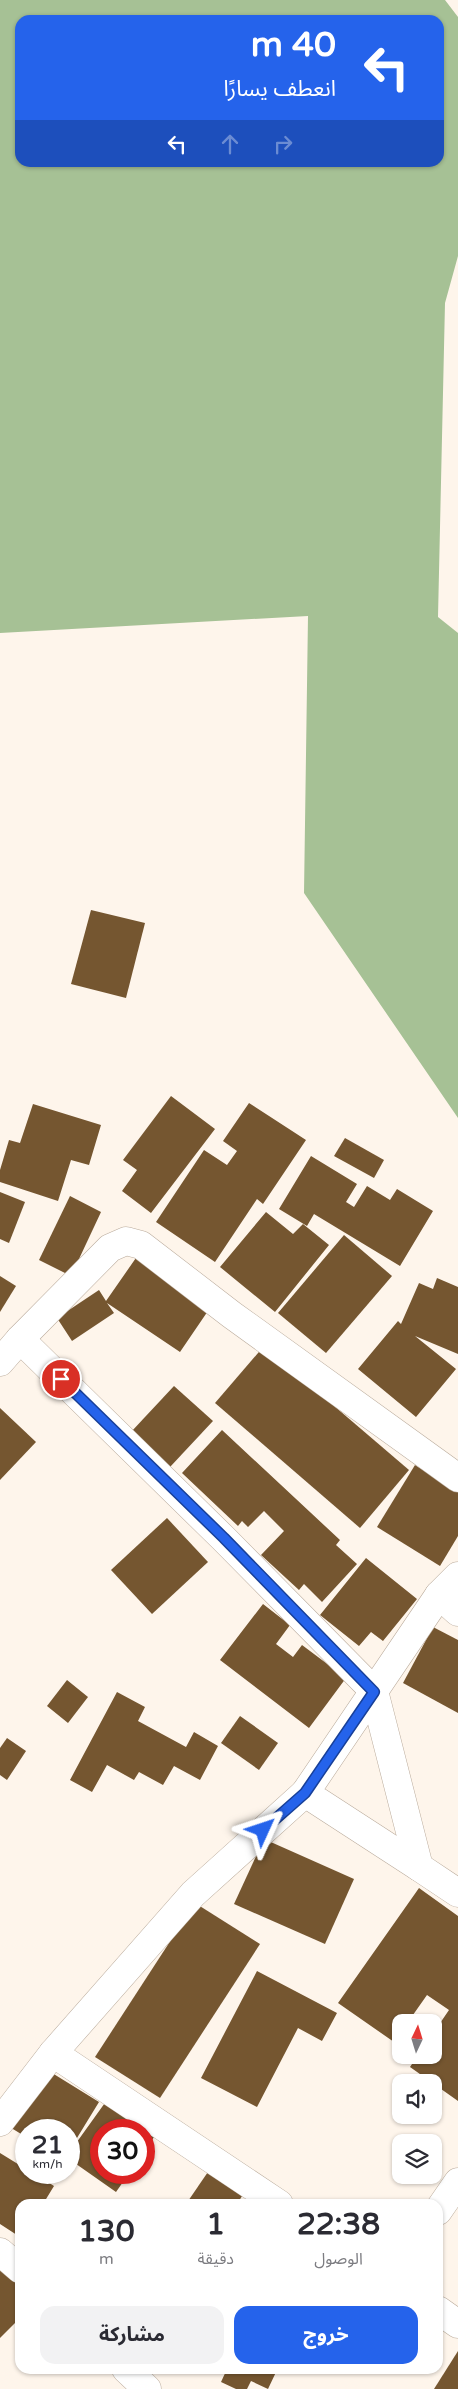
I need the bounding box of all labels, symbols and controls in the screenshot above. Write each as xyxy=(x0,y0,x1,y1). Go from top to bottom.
text: 40 m xyxy=(251,24,336,66)
icon: left xyxy=(354,35,419,100)
text: انعطف يسارًا xyxy=(223,76,336,102)
icon: left xyxy=(163,130,191,158)
icon: ahead xyxy=(216,130,244,158)
icon: right xyxy=(269,130,297,158)
pin xyxy=(40,1358,82,1400)
icon: arrive xyxy=(47,1365,75,1393)
position arrow xyxy=(236,1803,288,1855)
north arrow xyxy=(392,2014,442,2064)
map controls xyxy=(392,2014,442,2184)
button: sound xyxy=(392,2074,442,2124)
speed limit sign: 30 xyxy=(90,2119,155,2184)
text: 21 xyxy=(32,2130,63,2160)
button: layers xyxy=(392,2134,442,2184)
text: km/h xyxy=(32,2157,63,2171)
text: 1 xyxy=(206,2206,225,2243)
text: 22:38 xyxy=(297,2206,380,2243)
text: 130 xyxy=(78,2213,135,2250)
text: m xyxy=(99,2249,114,2269)
text: دقيقة xyxy=(197,2249,234,2269)
text: الوصول xyxy=(314,2249,363,2269)
button: مشاركة xyxy=(40,2306,224,2364)
button: خروج xyxy=(234,2306,418,2364)

